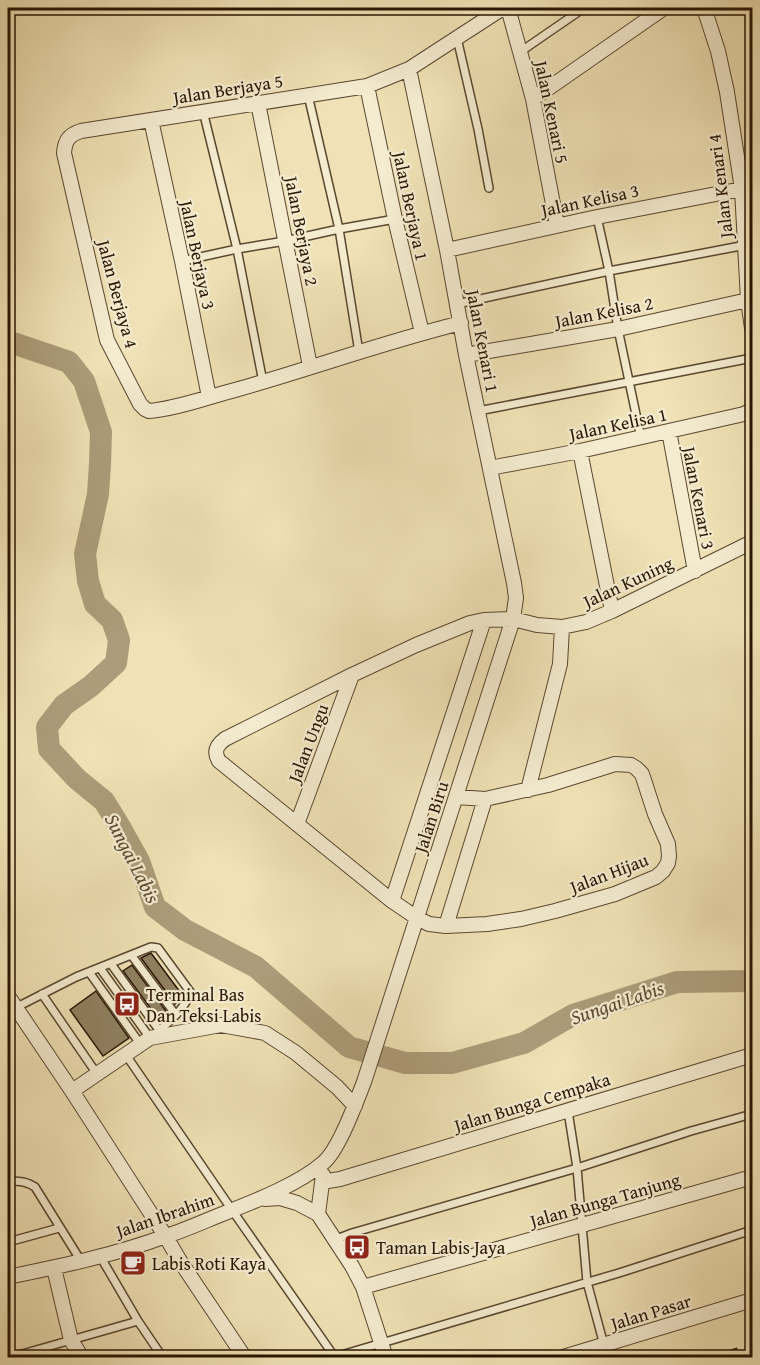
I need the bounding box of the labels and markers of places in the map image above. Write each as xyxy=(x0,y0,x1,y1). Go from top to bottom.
place label: Terminal Bas Dan Teksi Labis xyxy=(146,981,261,1029)
bus stop icon: Terminal Bas Dan Teksi Labis xyxy=(112,989,142,1019)
bus stop icon: Taman Labis Jaya xyxy=(342,1232,372,1262)
place label: Taman Labis Jaya xyxy=(376,1234,506,1261)
cafe icon: Labis Roti Kaya xyxy=(118,1248,148,1278)
place label: Labis Roti Kaya xyxy=(152,1250,267,1277)

